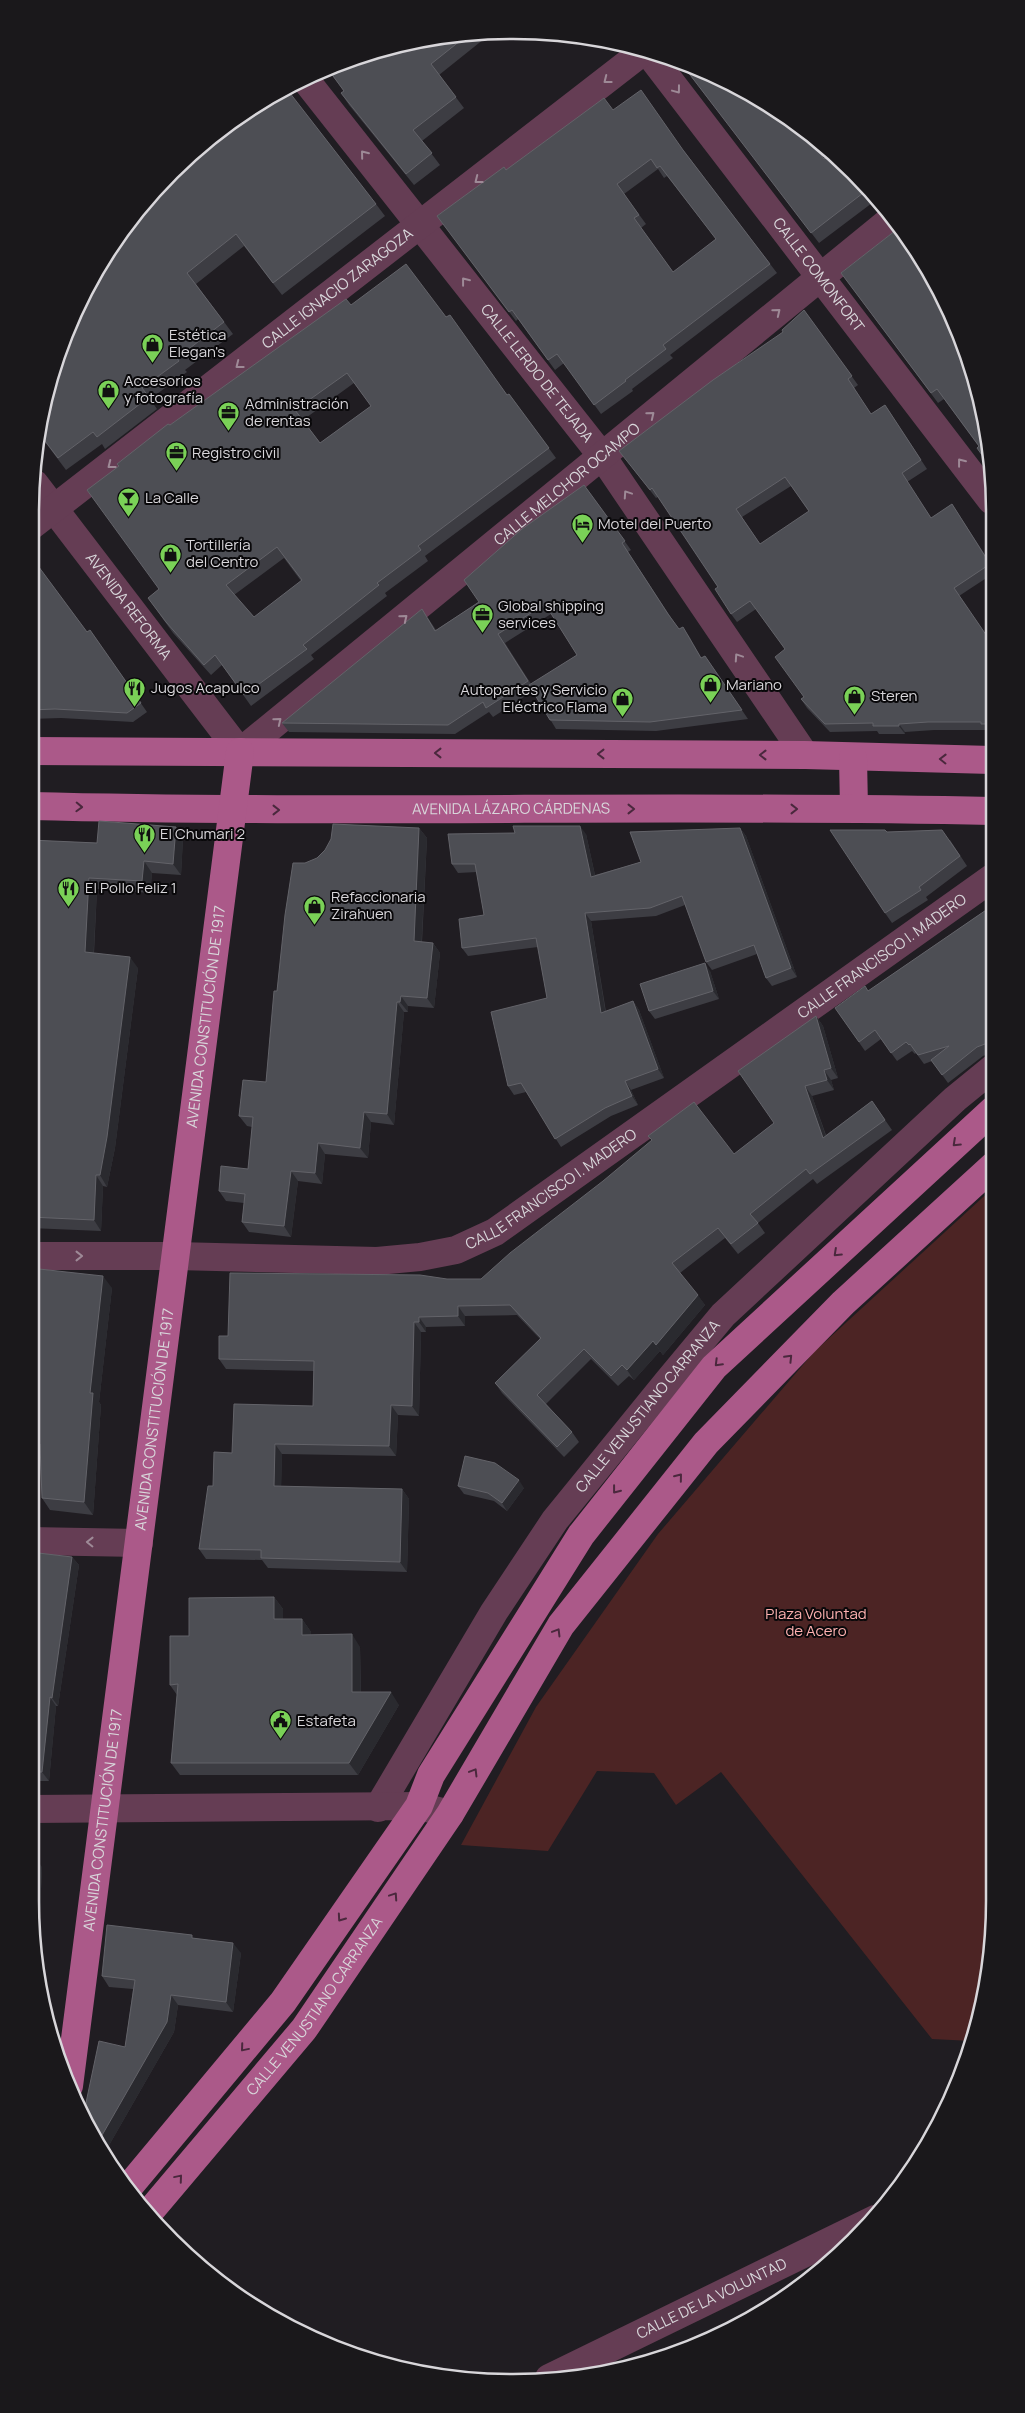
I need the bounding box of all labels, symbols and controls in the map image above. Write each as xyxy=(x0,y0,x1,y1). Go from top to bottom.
one-way arrow xyxy=(604,75,613,83)
one-way arrow xyxy=(671,84,679,93)
one-way arrow xyxy=(362,151,370,160)
one-way arrow xyxy=(474,174,484,183)
street label: CALLE COMONFORT xyxy=(768,213,870,336)
street label: CALLE IGNACIO ZARAGOZA xyxy=(257,223,417,354)
one-way arrow xyxy=(463,278,471,287)
street label: CALLE LERDO DE TEJADA xyxy=(476,299,599,447)
one-way arrow xyxy=(771,310,780,318)
place label: Estética Elegan's xyxy=(169,324,226,362)
shop icon: Estética Elegan's xyxy=(141,332,165,363)
one-way arrow xyxy=(236,360,245,368)
place label: Accesorios y fotografía xyxy=(124,370,203,408)
shop icon: Accesorios y fotografía xyxy=(96,378,120,409)
place label: Administración de rentas xyxy=(245,393,349,431)
office icon: Administración de rentas xyxy=(217,401,241,432)
one-way arrow xyxy=(646,412,655,421)
street label: CALLE MELCHOR OCAMPO xyxy=(489,418,644,550)
office icon: Registro civil xyxy=(164,441,188,472)
place label: Registro civil xyxy=(192,442,280,463)
one-way arrow xyxy=(958,458,967,468)
one-way arrow xyxy=(108,459,117,467)
bar icon: La Calle xyxy=(117,486,141,517)
place label: La Calle xyxy=(145,487,199,508)
one-way arrow xyxy=(624,490,633,500)
hotel icon: Motel del Puerto xyxy=(570,512,594,543)
place label: Motel del Puerto xyxy=(598,513,711,534)
place label: Tortillería del Centro xyxy=(186,534,259,572)
shop icon: Tortillería del Centro xyxy=(158,542,182,573)
street label: AVENIDA REFORMA xyxy=(81,548,177,664)
place label: Global shipping services xyxy=(498,595,604,633)
office icon: Global shipping services xyxy=(470,603,494,634)
one-way arrow xyxy=(398,615,407,624)
one-way arrow xyxy=(735,654,744,663)
shop icon: Mariano xyxy=(698,673,722,704)
place label: Mariano xyxy=(726,674,782,695)
restaurant icon: Jugos Acapulco xyxy=(123,676,147,707)
place label: Jugos Acapulco xyxy=(151,677,260,698)
place label: Autopartes y Servicio Eléctrico Flama xyxy=(460,679,607,717)
shop icon: Steren xyxy=(843,684,867,715)
place label: Steren xyxy=(871,685,918,706)
shop icon: Autopartes y Servicio Eléctrico Flama xyxy=(611,687,635,718)
one-way arrow xyxy=(272,719,281,727)
one-way arrow xyxy=(434,748,442,758)
one-way arrow xyxy=(596,749,604,759)
one-way arrow xyxy=(759,750,766,760)
one-way arrow xyxy=(939,754,946,764)
street label: AVENIDA LÁZARO CÁRDENAS xyxy=(412,798,610,819)
one-way arrow xyxy=(75,802,83,812)
one-way arrow xyxy=(628,804,635,814)
one-way arrow xyxy=(790,804,798,814)
one-way arrow xyxy=(272,805,280,815)
restaurant icon: El Chumari 2 xyxy=(132,822,156,853)
place label: El Chumari 2 xyxy=(160,823,245,844)
restaurant icon: El Pollo Feliz 1 xyxy=(57,876,81,907)
place label: El Pollo Feliz 1 xyxy=(85,877,177,898)
place label: Refaccionaria Zirahuen xyxy=(331,886,426,924)
street label: CALLE FRANCISCO I. MADERO xyxy=(793,888,971,1023)
shop icon: Refaccionaria Zirahuen xyxy=(303,894,327,925)
street label: AVENIDA CONSTITUCIÓN DE 1917 xyxy=(181,904,230,1129)
street label: CALLE FRANCISCO I. MADERO xyxy=(462,1123,641,1254)
one-way arrow xyxy=(953,1137,962,1146)
one-way arrow xyxy=(833,1247,842,1256)
one-way arrow xyxy=(76,1251,83,1261)
street label: AVENIDA CONSTITUCIÓN DE 1917 xyxy=(129,1307,179,1532)
street label: CALLE VENUSTIANO CARRANZA xyxy=(570,1315,725,1497)
one-way arrow xyxy=(784,1355,793,1364)
one-way arrow xyxy=(714,1357,723,1366)
one-way arrow xyxy=(674,1474,682,1483)
one-way arrow xyxy=(614,1484,622,1493)
one-way arrow xyxy=(86,1537,94,1548)
park label: Plaza Voluntad de Acero xyxy=(765,1603,867,1641)
one-way arrow xyxy=(551,1628,561,1637)
street label: AVENIDA CONSTITUCIÓN DE 1917 xyxy=(78,1708,127,1932)
public building icon: Estafeta xyxy=(269,1709,293,1740)
place label: Estafeta xyxy=(297,1710,356,1731)
one-way arrow xyxy=(468,1768,478,1777)
one-way arrow xyxy=(388,1893,397,1902)
street label: CALLE VENUSTIANO CARRANZA xyxy=(241,1912,388,2100)
one-way arrow xyxy=(338,1912,347,1922)
one-way arrow xyxy=(241,2042,250,2051)
one-way arrow xyxy=(173,2175,182,2184)
street label: CALLE DE LA VOLUNTAD xyxy=(633,2253,790,2344)

